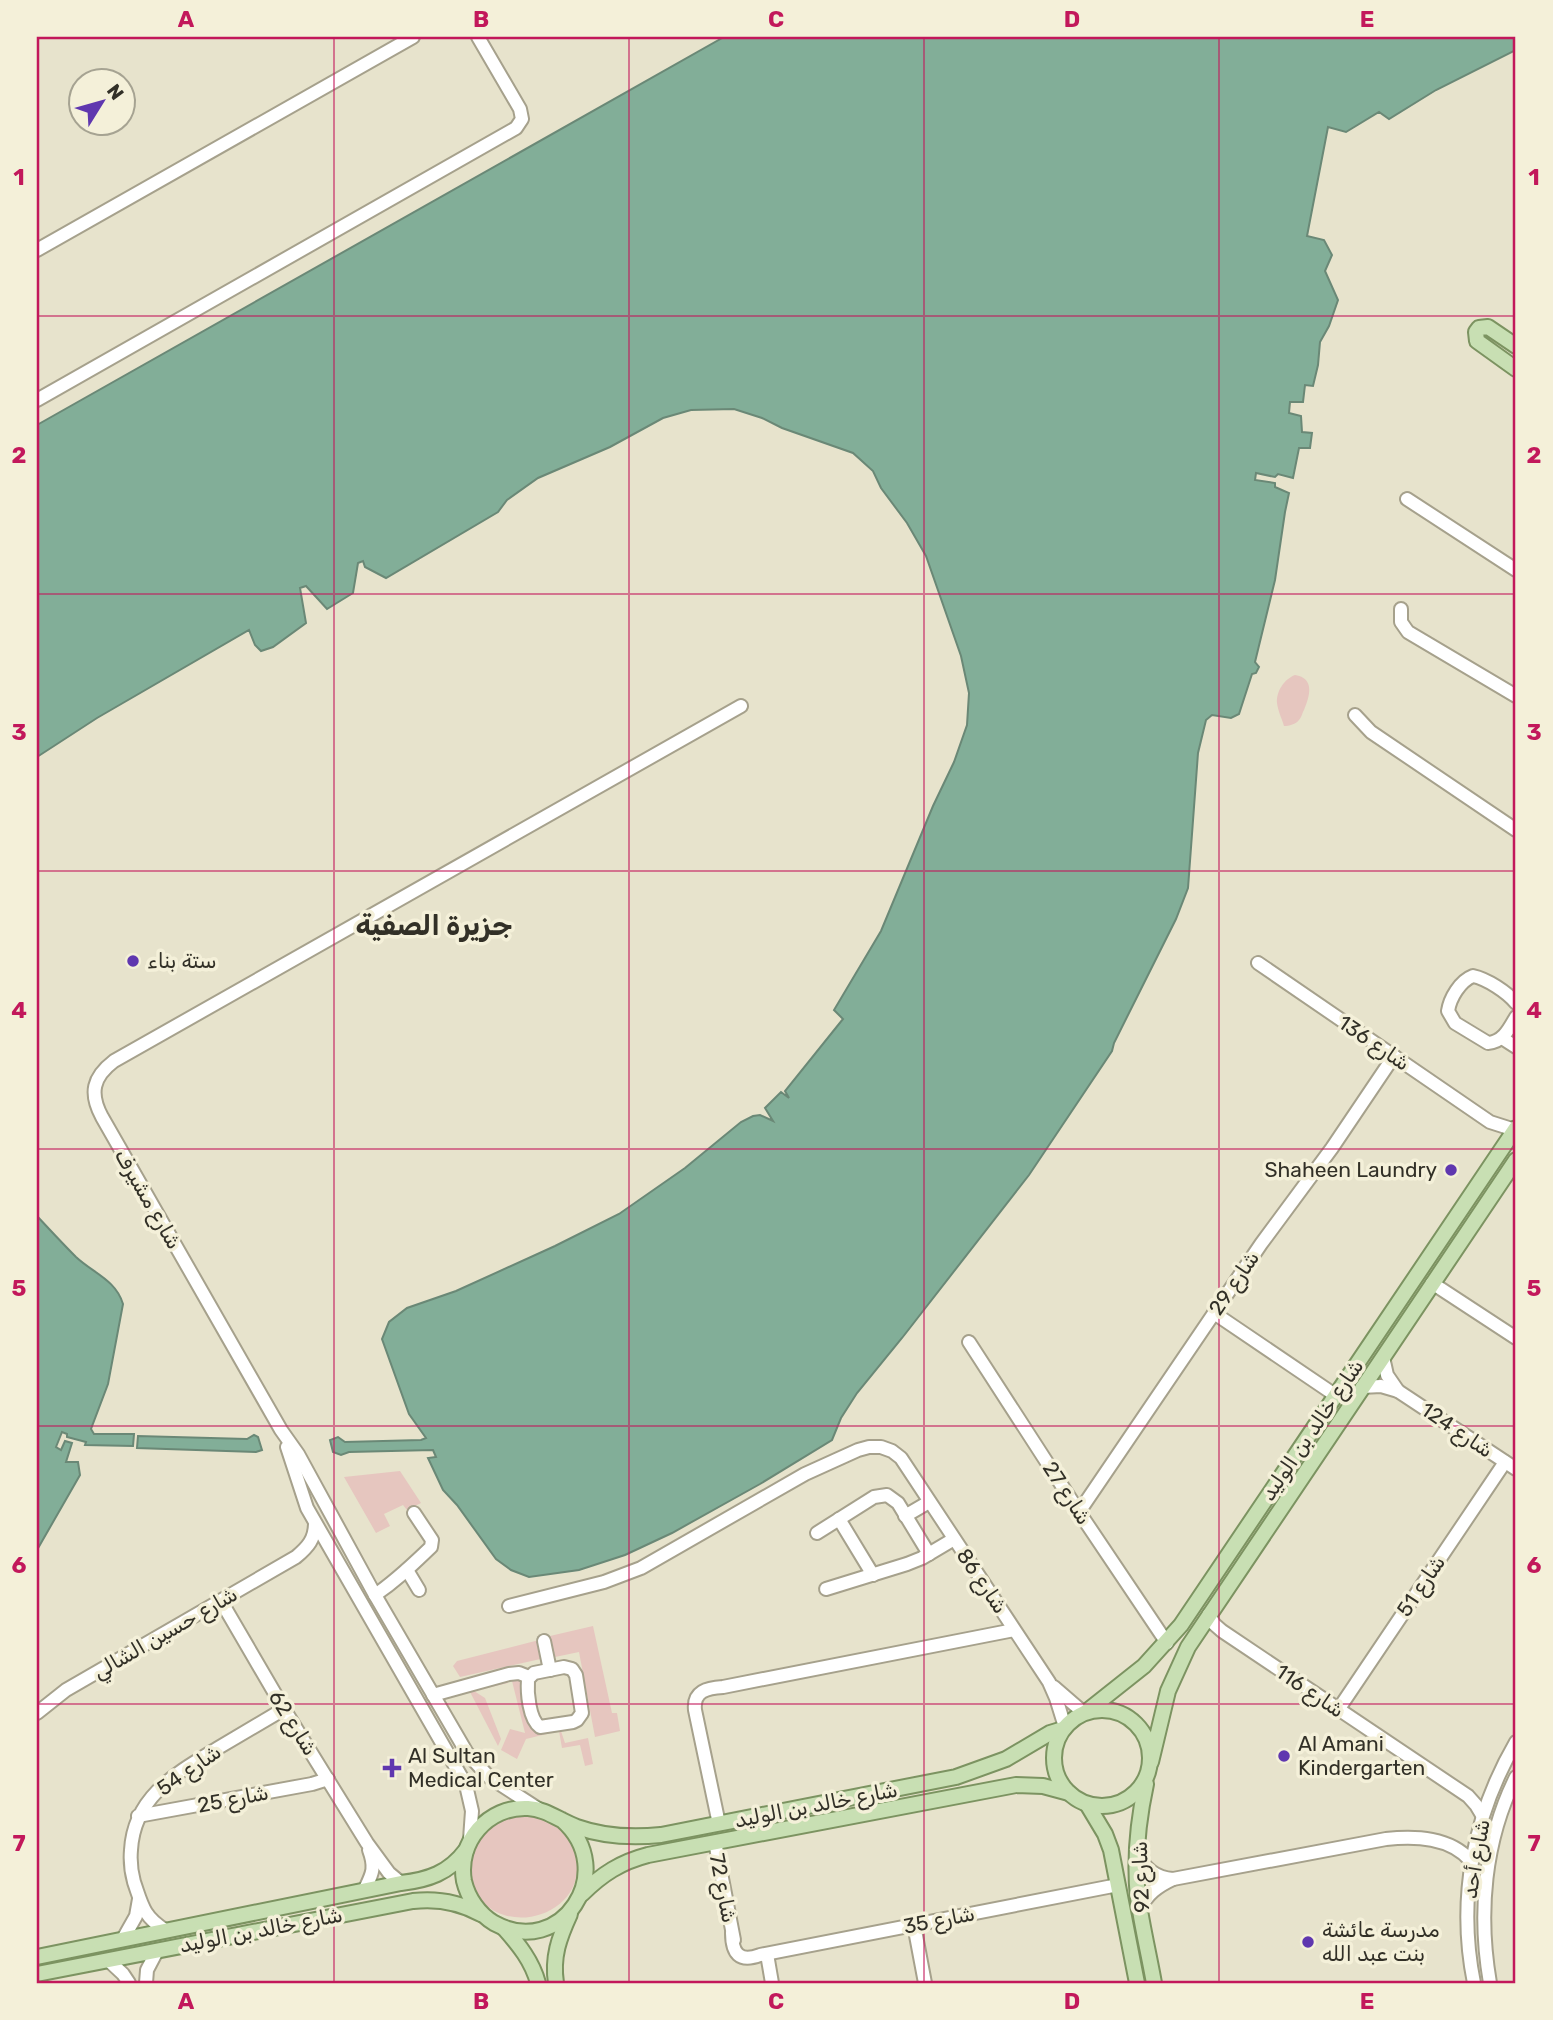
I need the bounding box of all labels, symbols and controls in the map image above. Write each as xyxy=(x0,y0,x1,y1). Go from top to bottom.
text: A xyxy=(178,5,195,33)
text: B xyxy=(473,5,489,33)
text: C xyxy=(768,5,784,33)
text: D xyxy=(1064,5,1080,33)
text: E xyxy=(1360,5,1374,33)
north arrow xyxy=(66,66,136,136)
text: N xyxy=(102,80,128,104)
text: 1 xyxy=(13,163,25,191)
text: 1 xyxy=(1528,163,1540,191)
text: 2 xyxy=(12,441,26,469)
text: 2 xyxy=(1527,441,1541,469)
text: 3 xyxy=(11,718,27,746)
text: 3 xyxy=(1526,718,1542,746)
district label: جزيرة الصفية xyxy=(356,909,512,942)
place label: ستة بناء xyxy=(147,948,217,973)
marker: ستة بناء xyxy=(125,953,141,969)
text: 4 xyxy=(11,996,27,1024)
text: 4 xyxy=(1526,996,1542,1024)
street label: شارع 136 xyxy=(1332,1009,1415,1077)
street label: شارع مشيرف xyxy=(108,1144,187,1254)
place label: Shaheen Laundry xyxy=(1265,1157,1437,1182)
marker: Shaheen Laundry xyxy=(1443,1162,1459,1178)
street label: شارع 29 xyxy=(1203,1246,1266,1321)
text: 5 xyxy=(12,1274,27,1302)
text: 5 xyxy=(1527,1274,1542,1302)
street label: شارع خالد بن الوليد xyxy=(1255,1354,1370,1506)
street label: شارع 124 xyxy=(1415,1396,1498,1464)
street label: شارع 27 xyxy=(1036,1457,1097,1530)
street label: شارع 86 xyxy=(950,1543,1013,1619)
street label: شارع 51 xyxy=(1391,1550,1452,1622)
text: 6 xyxy=(12,1551,27,1579)
text: 6 xyxy=(1527,1551,1542,1579)
street label: شارع حسين الشالي xyxy=(88,1581,244,1688)
street label: شارع 116 xyxy=(1270,1659,1349,1724)
street label: شارع 62 xyxy=(262,1686,323,1761)
place label: Al Amani Kindergarten xyxy=(1298,1731,1425,1780)
street label: شارع 54 xyxy=(152,1739,227,1802)
place label: Al Sultan Medical Center xyxy=(408,1743,554,1792)
marker: Al Amani Kindergarten xyxy=(1276,1748,1292,1764)
marker: Al Sultan Medical Center xyxy=(382,1758,402,1778)
street label: شارع خالد بن الوليد xyxy=(732,1776,900,1835)
street label: شارع 25 xyxy=(195,1779,271,1820)
street label: شارع أحد xyxy=(1456,1817,1497,1901)
text: 7 xyxy=(12,1829,26,1857)
text: 7 xyxy=(1527,1829,1541,1857)
street label: شارع 92 xyxy=(1127,1841,1156,1913)
street label: شارع 72 xyxy=(703,1851,742,1925)
street label: شارع 35 xyxy=(901,1900,977,1941)
street label: شارع خالد بن الوليد xyxy=(177,1901,345,1960)
place label: مدرسة عائشة بنت عبد الله xyxy=(1322,1917,1440,1966)
marker: مدرسة عائشة بنت عبد الله xyxy=(1300,1934,1316,1950)
text: A xyxy=(178,1987,195,2015)
text: B xyxy=(473,1987,489,2015)
text: C xyxy=(768,1987,784,2015)
text: D xyxy=(1064,1987,1080,2015)
text: E xyxy=(1360,1987,1374,2015)

